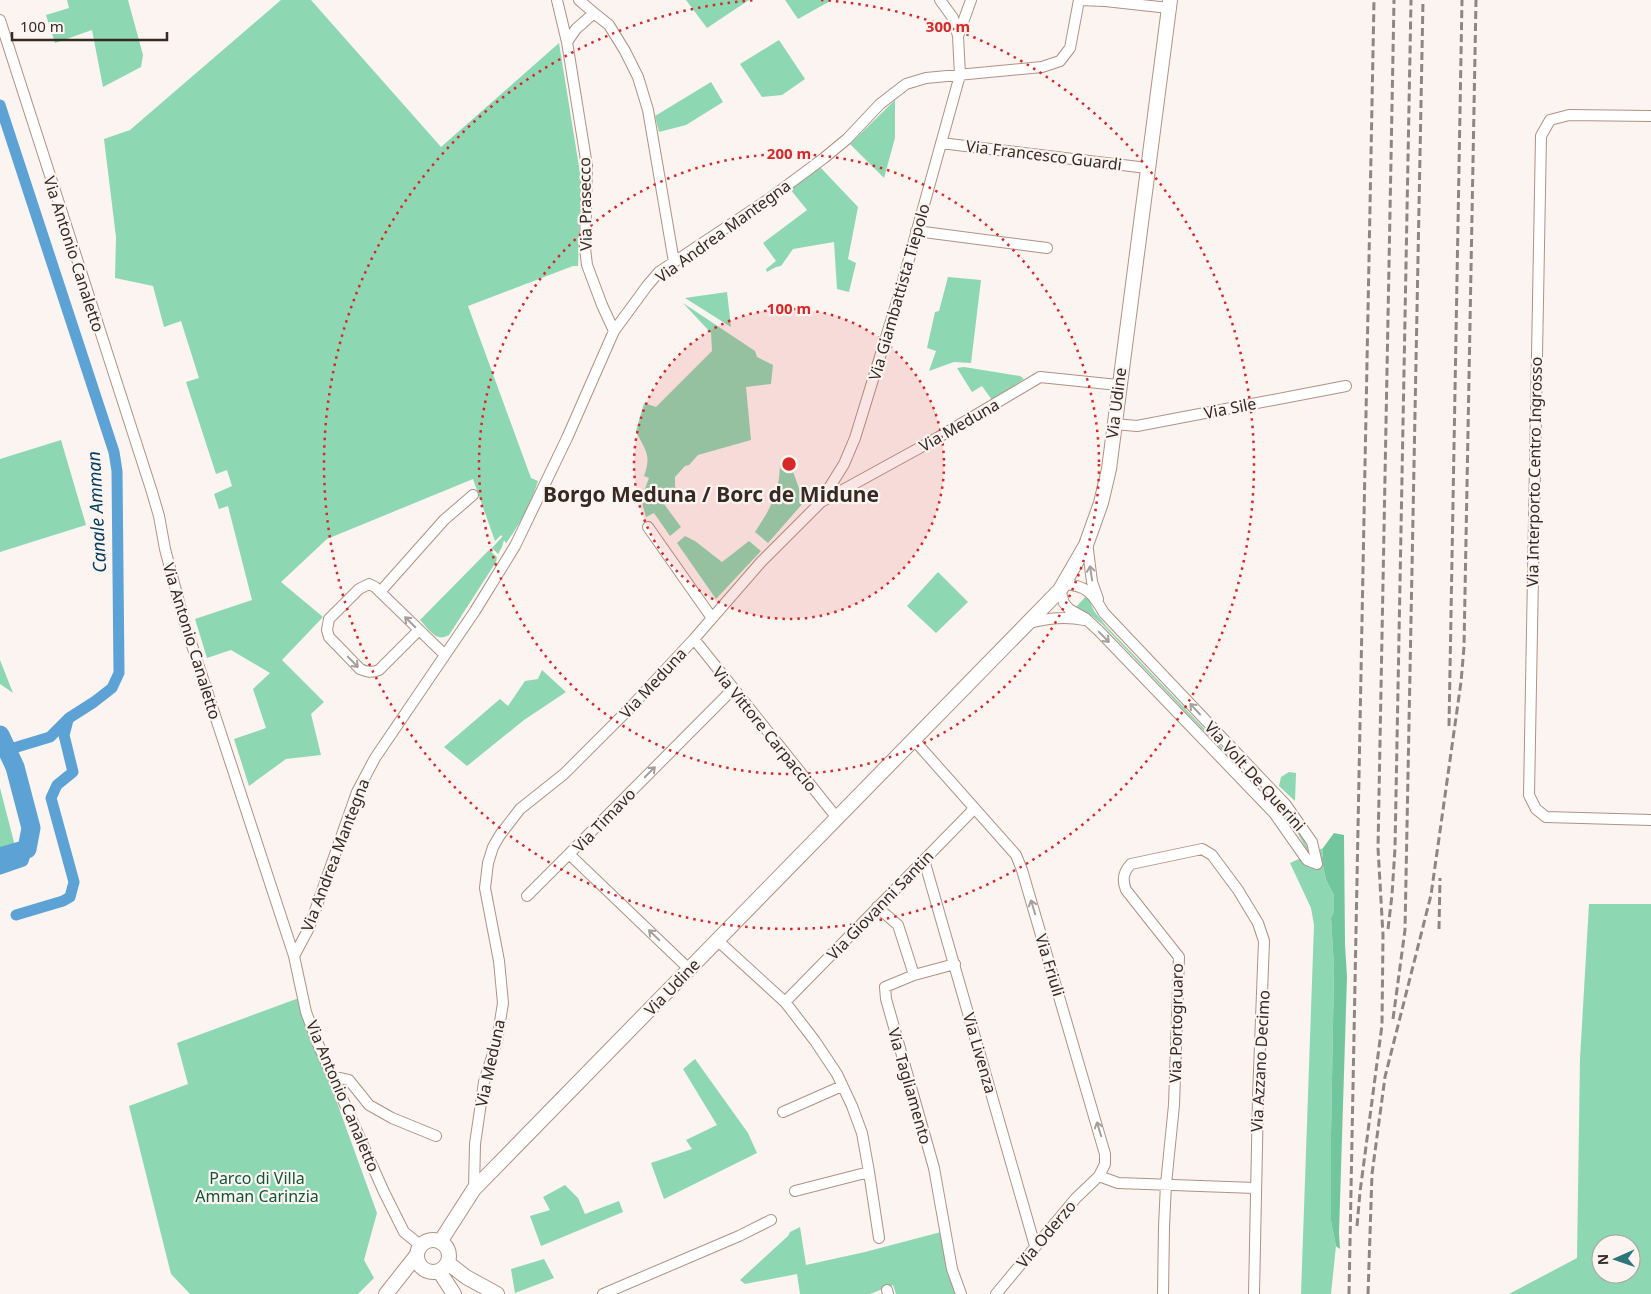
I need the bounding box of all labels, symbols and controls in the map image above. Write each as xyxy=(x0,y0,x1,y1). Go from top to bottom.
scale bar xyxy=(12,10,168,42)
text: 100 m xyxy=(20,16,64,36)
text: 300 m xyxy=(926,16,970,36)
street label: Via Francesco Guardi xyxy=(965,135,1123,175)
text: 200 m xyxy=(767,143,811,163)
street label: Via Prasecco xyxy=(573,157,597,251)
street label: Via Antonio Canaletto xyxy=(38,173,110,335)
street label: Via Andrea Mantegna xyxy=(651,174,795,288)
street label: Via Giambattista Tiepolo xyxy=(863,201,935,383)
text: 100 m xyxy=(767,298,811,318)
street label: Via Interporto Centro Ingrosso xyxy=(1521,357,1547,587)
street label: Via Udine xyxy=(1101,366,1131,440)
street label: Via Sile xyxy=(1202,392,1258,424)
street label: Via Meduna xyxy=(915,393,1003,457)
water label: Canale Amman xyxy=(81,451,111,574)
centre of rings xyxy=(780,455,798,473)
district label: Borgo Meduna / Borc de Midune xyxy=(543,480,879,508)
street label: Via Antonio Canaletto xyxy=(158,560,226,722)
one-way arrow xyxy=(1086,566,1096,582)
one-way arrow xyxy=(404,616,416,628)
one-way arrow xyxy=(1098,630,1110,643)
street label: Via Meduna xyxy=(615,643,691,723)
one-way arrow xyxy=(347,656,360,668)
street label: Via Vittore Carpaccio xyxy=(708,662,822,796)
one-way arrow xyxy=(1189,702,1201,715)
street label: Via Volt De Querini xyxy=(1200,716,1310,836)
one-way arrow xyxy=(644,766,657,778)
street label: Via Andrea Mantegna xyxy=(296,775,374,935)
street label: Via Timavo xyxy=(568,783,640,857)
street label: Via Giovanni Santin xyxy=(822,845,938,965)
one-way arrow xyxy=(1027,899,1037,915)
one-way arrow xyxy=(648,929,660,942)
street label: Via Friuli xyxy=(1030,931,1070,999)
street label: Via Udine xyxy=(639,954,705,1020)
street label: Via Portogruaro xyxy=(1164,963,1188,1083)
street label: Via Azzano Decimo xyxy=(1245,990,1275,1132)
street label: Via Livenza xyxy=(958,1010,1002,1096)
street label: Via Antonio Canaletto xyxy=(301,1017,385,1175)
street label: Via Meduna xyxy=(470,1017,510,1109)
street label: Via Tagliamento xyxy=(883,1025,937,1147)
one-way arrow xyxy=(1094,1122,1104,1138)
park label: Parco di Villa Amman Carinzia xyxy=(195,1167,319,1207)
street label: Via Oderzo xyxy=(1011,1196,1081,1272)
north arrow xyxy=(1591,1234,1641,1284)
text: N xyxy=(1593,1253,1612,1265)

